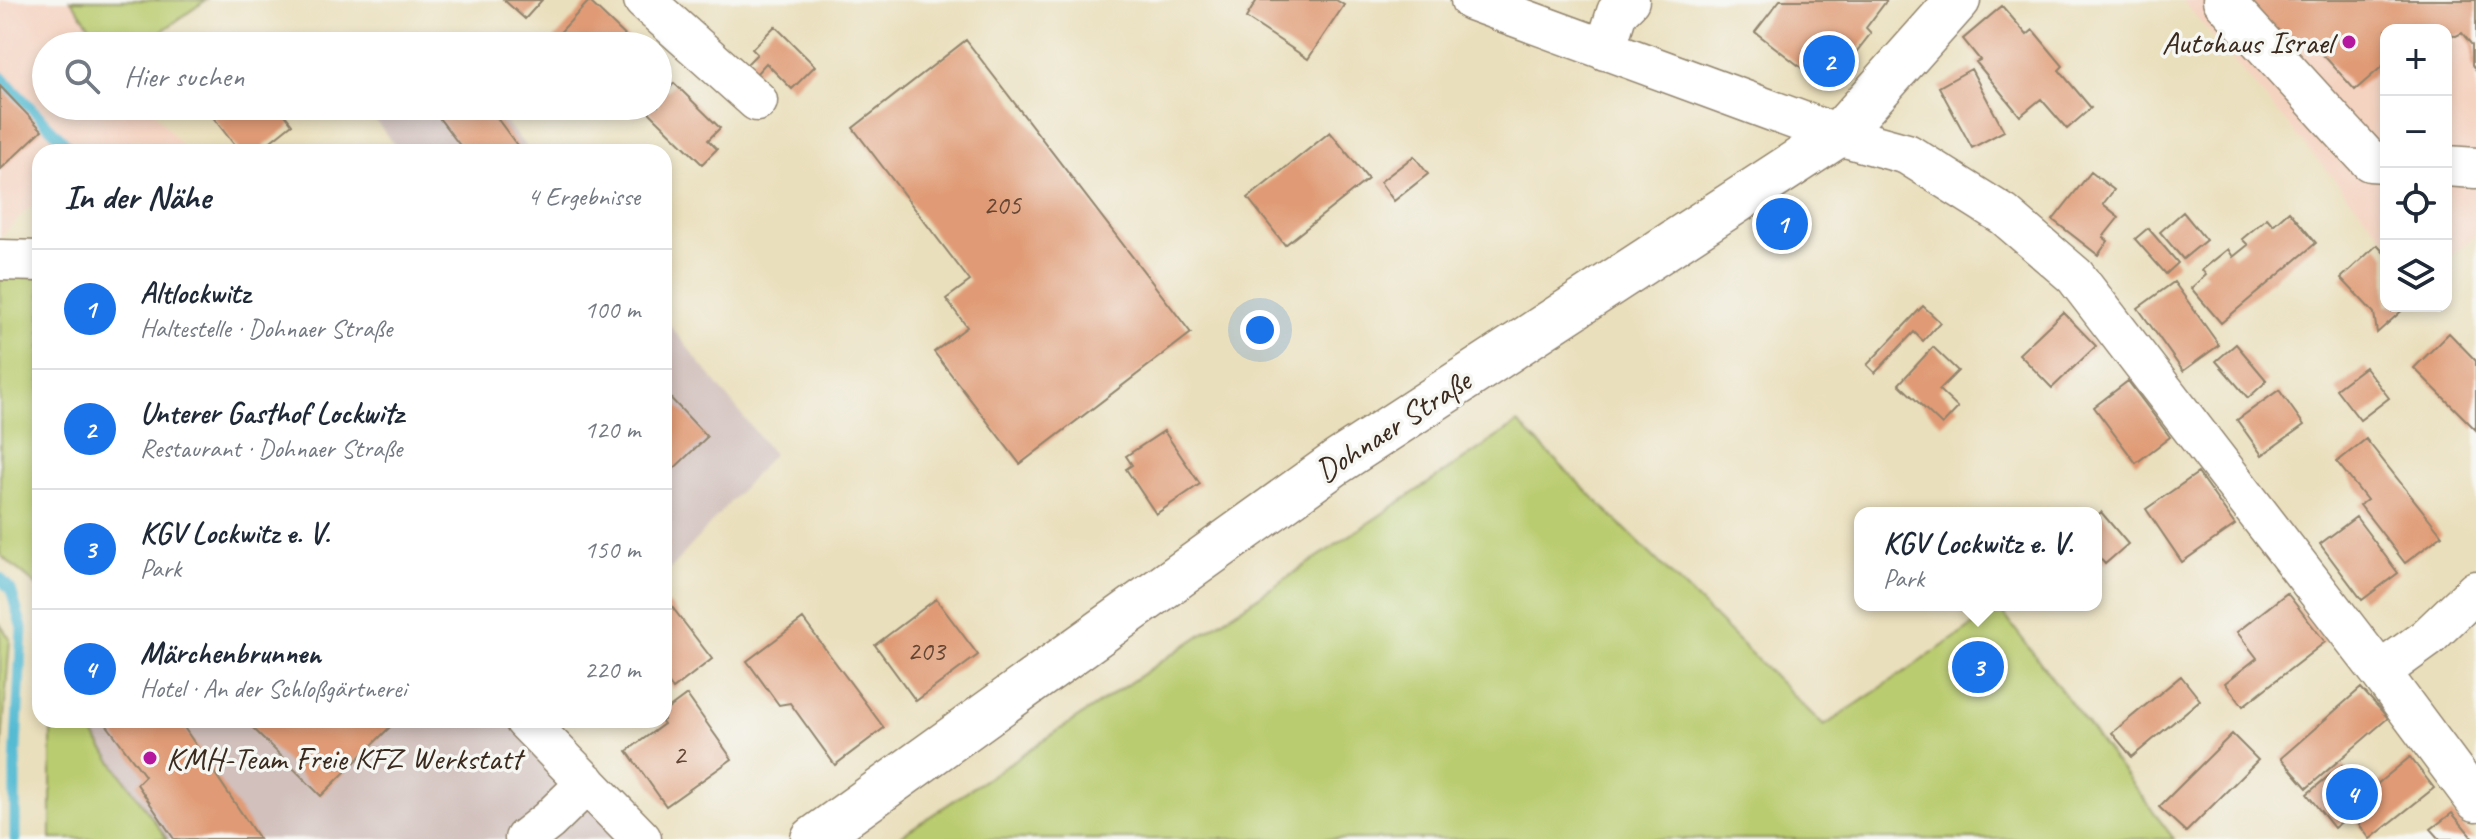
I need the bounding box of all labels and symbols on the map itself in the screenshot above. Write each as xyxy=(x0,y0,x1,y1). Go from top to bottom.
place label: Autohaus Israel xyxy=(2162,22,2339,63)
pin: 2 xyxy=(1803,31,1855,91)
marker: Autohaus Israel xyxy=(2340,33,2358,51)
house number: 205 xyxy=(983,187,1022,222)
pin: 1 xyxy=(1756,194,1808,254)
your location xyxy=(1240,310,1280,350)
street label: Dohnaer Straße xyxy=(1307,359,1481,491)
house number: 203 xyxy=(907,633,947,668)
pin: 3 xyxy=(1952,637,2004,697)
house number: 2 xyxy=(673,737,688,772)
place label: KMH-Team Freie KFZ Werkstatt xyxy=(166,738,526,779)
marker: KMH-Team Freie KFZ Werkstatt xyxy=(141,749,159,767)
pin: 4 xyxy=(2326,764,2378,824)

